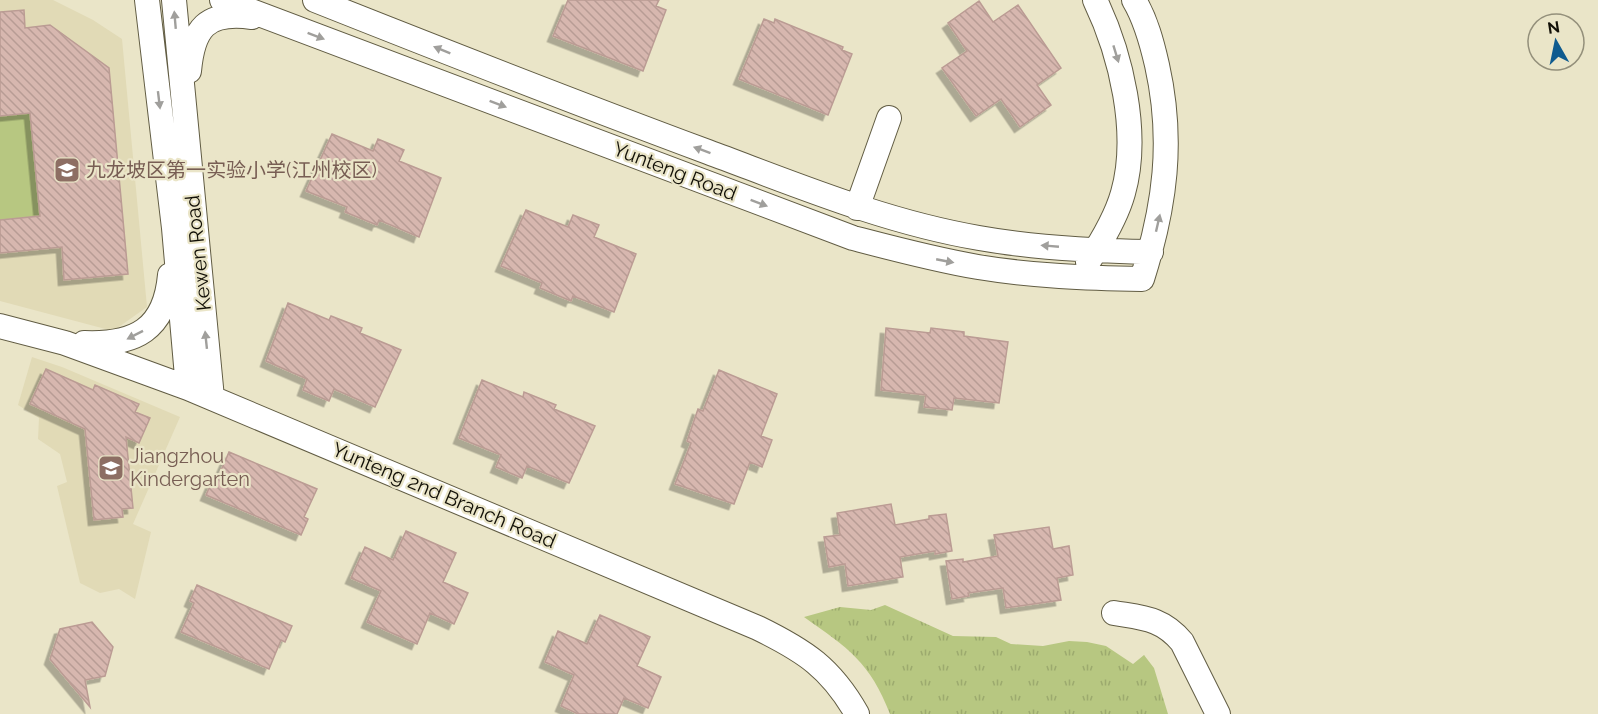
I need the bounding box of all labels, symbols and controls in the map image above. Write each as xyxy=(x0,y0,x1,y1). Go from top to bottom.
one-way arrow xyxy=(171,11,180,30)
north arrow xyxy=(1526,12,1586,72)
text: N xyxy=(1546,17,1561,38)
one-way arrow xyxy=(307,31,325,41)
one-way arrow xyxy=(432,45,450,55)
one-way arrow xyxy=(1112,45,1121,63)
one-way arrow xyxy=(154,90,163,109)
one-way arrow xyxy=(489,100,507,110)
street label: Yunteng Road xyxy=(610,136,740,206)
one-way arrow xyxy=(693,145,711,154)
school or university icon: 九龙坡区第一实验小学(江州校区) xyxy=(52,155,82,185)
place label: 九龙坡区第一实验小学(江州校区) xyxy=(86,158,377,182)
street label: Kewen Road xyxy=(180,194,216,312)
one-way arrow xyxy=(751,198,769,208)
one-way arrow xyxy=(1154,213,1163,232)
one-way arrow xyxy=(1041,241,1060,251)
one-way arrow xyxy=(936,257,955,266)
one-way arrow xyxy=(126,330,143,340)
one-way arrow xyxy=(202,330,211,349)
street label: Yunteng 2nd Branch Road xyxy=(328,437,560,553)
place label: Jiangzhou Kindergarten xyxy=(130,444,250,491)
school or university icon: Jiangzhou Kindergarten xyxy=(96,453,126,483)

